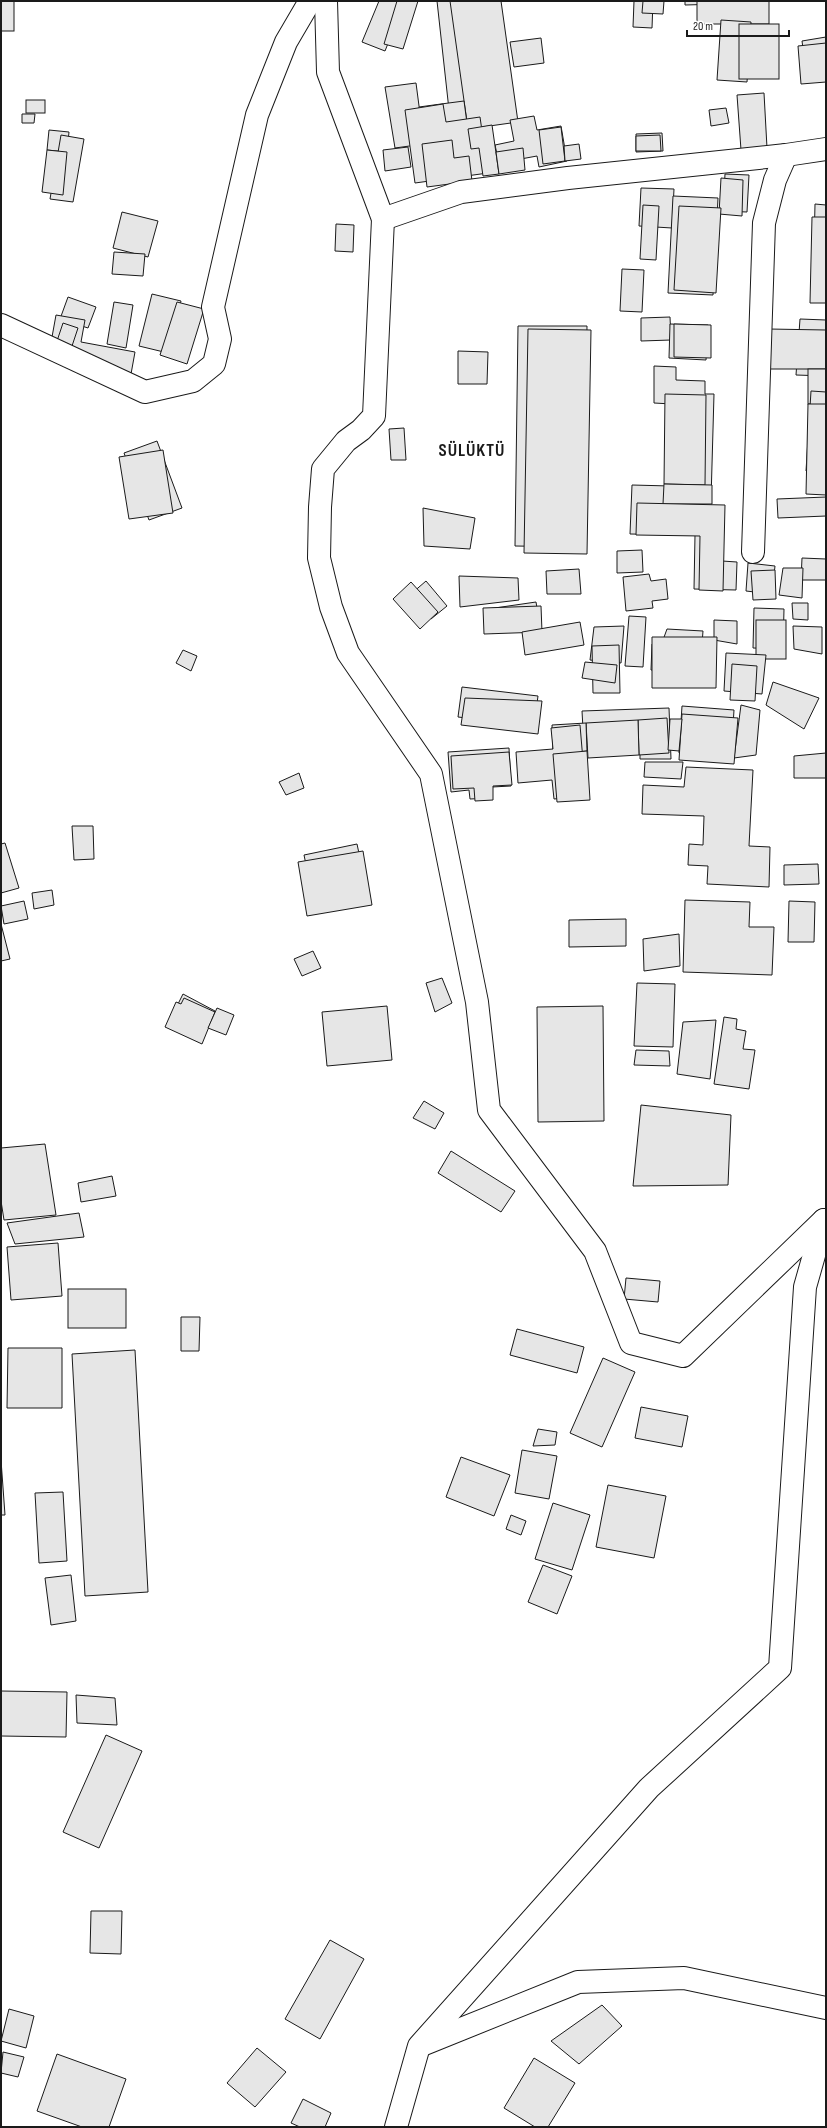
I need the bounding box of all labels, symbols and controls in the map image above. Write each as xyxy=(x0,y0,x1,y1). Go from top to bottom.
scale bar xyxy=(687,12,789,38)
text: 20 m xyxy=(693,19,713,34)
district label: SÜLÜKTÜ xyxy=(439,440,505,461)

